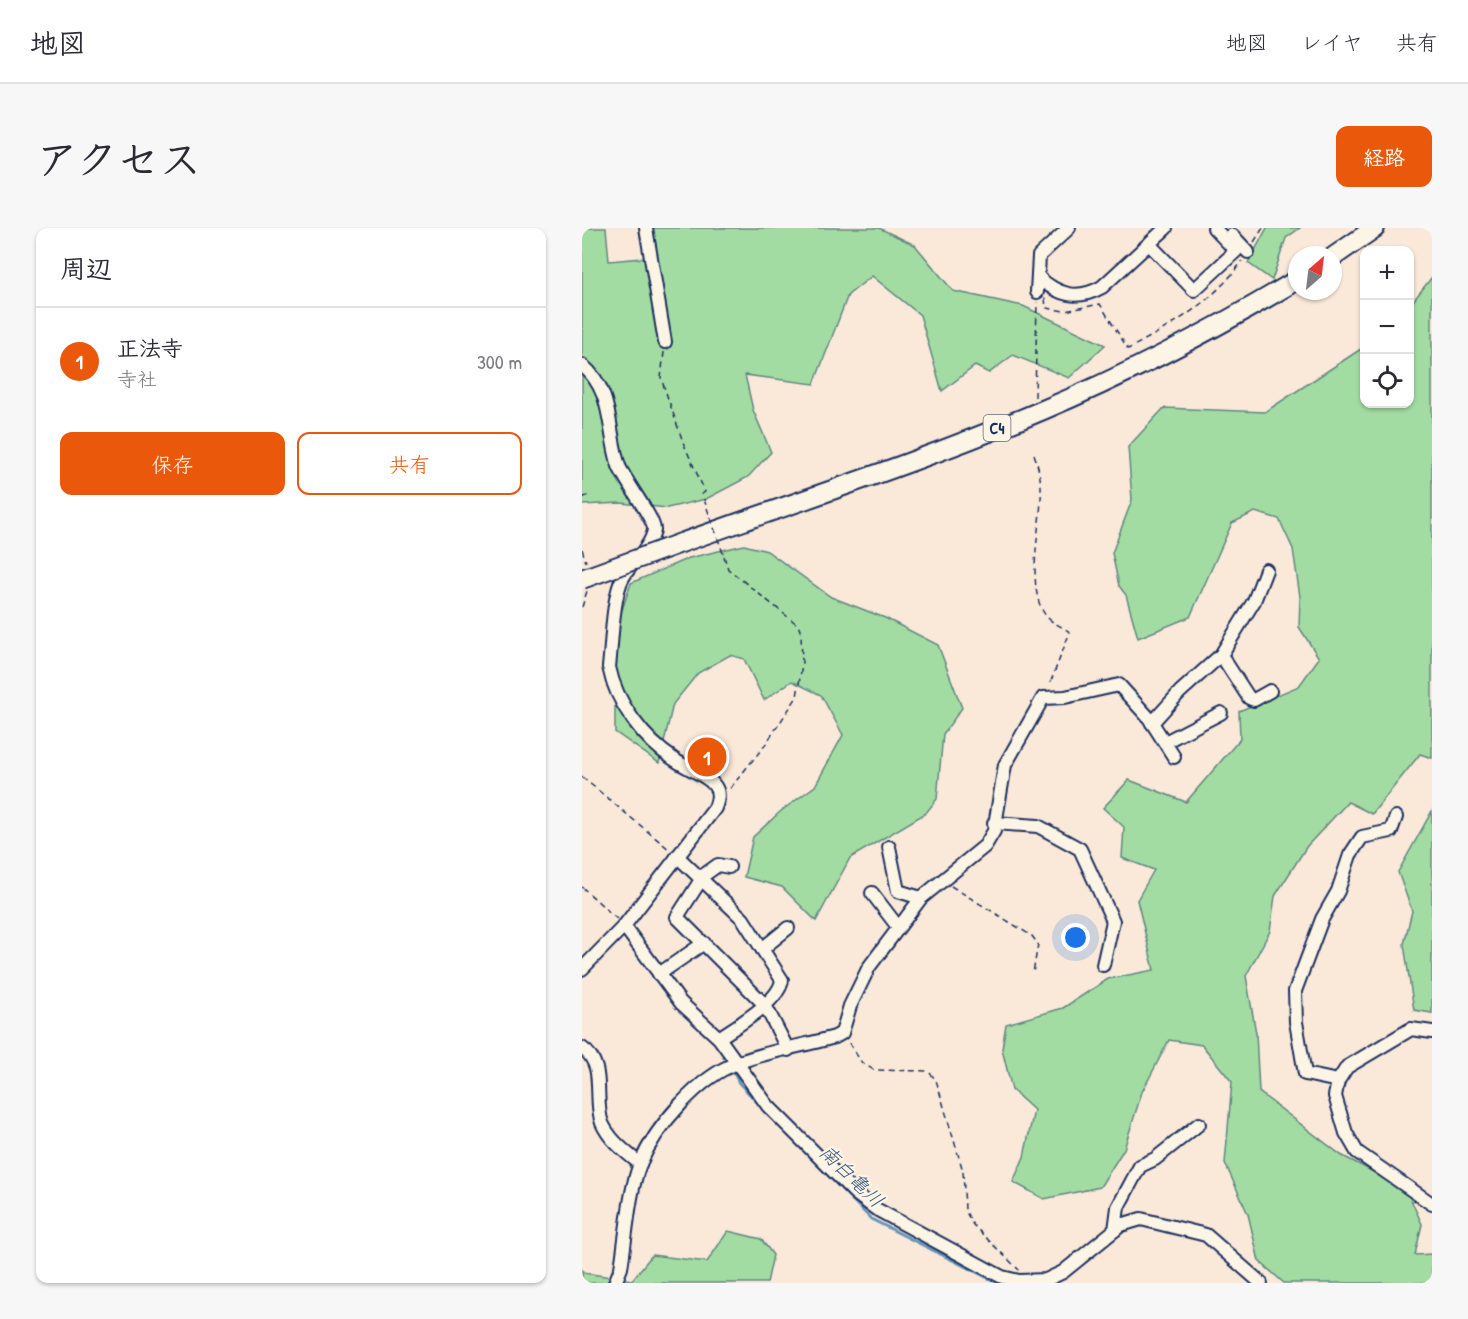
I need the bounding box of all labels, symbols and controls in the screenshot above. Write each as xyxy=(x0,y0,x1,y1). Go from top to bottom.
text: 地図 xyxy=(30,24,86,62)
text: 地図 xyxy=(1226,28,1268,57)
text: レイヤ xyxy=(1301,28,1363,57)
text: 共有 xyxy=(1396,28,1438,57)
button: 経路 xyxy=(1336,126,1432,187)
text: アクセス xyxy=(36,130,201,187)
north arrow xyxy=(1288,246,1342,300)
map controls xyxy=(1360,246,1414,408)
button: + xyxy=(1360,246,1414,300)
text: 周辺 xyxy=(60,251,112,286)
button: − xyxy=(1360,300,1414,354)
text: 正法寺 xyxy=(117,333,183,363)
text: 1 xyxy=(76,348,83,375)
text: 300 m xyxy=(477,348,522,375)
button: locate xyxy=(1360,354,1414,408)
text: 寺社 xyxy=(117,365,157,392)
road number: C4 xyxy=(984,415,1010,441)
button: 保存 xyxy=(60,432,285,495)
button: 共有 xyxy=(297,432,522,495)
pin: 1 xyxy=(688,734,726,780)
your location xyxy=(1061,923,1090,952)
water label: 南白亀川 xyxy=(814,1138,890,1213)

